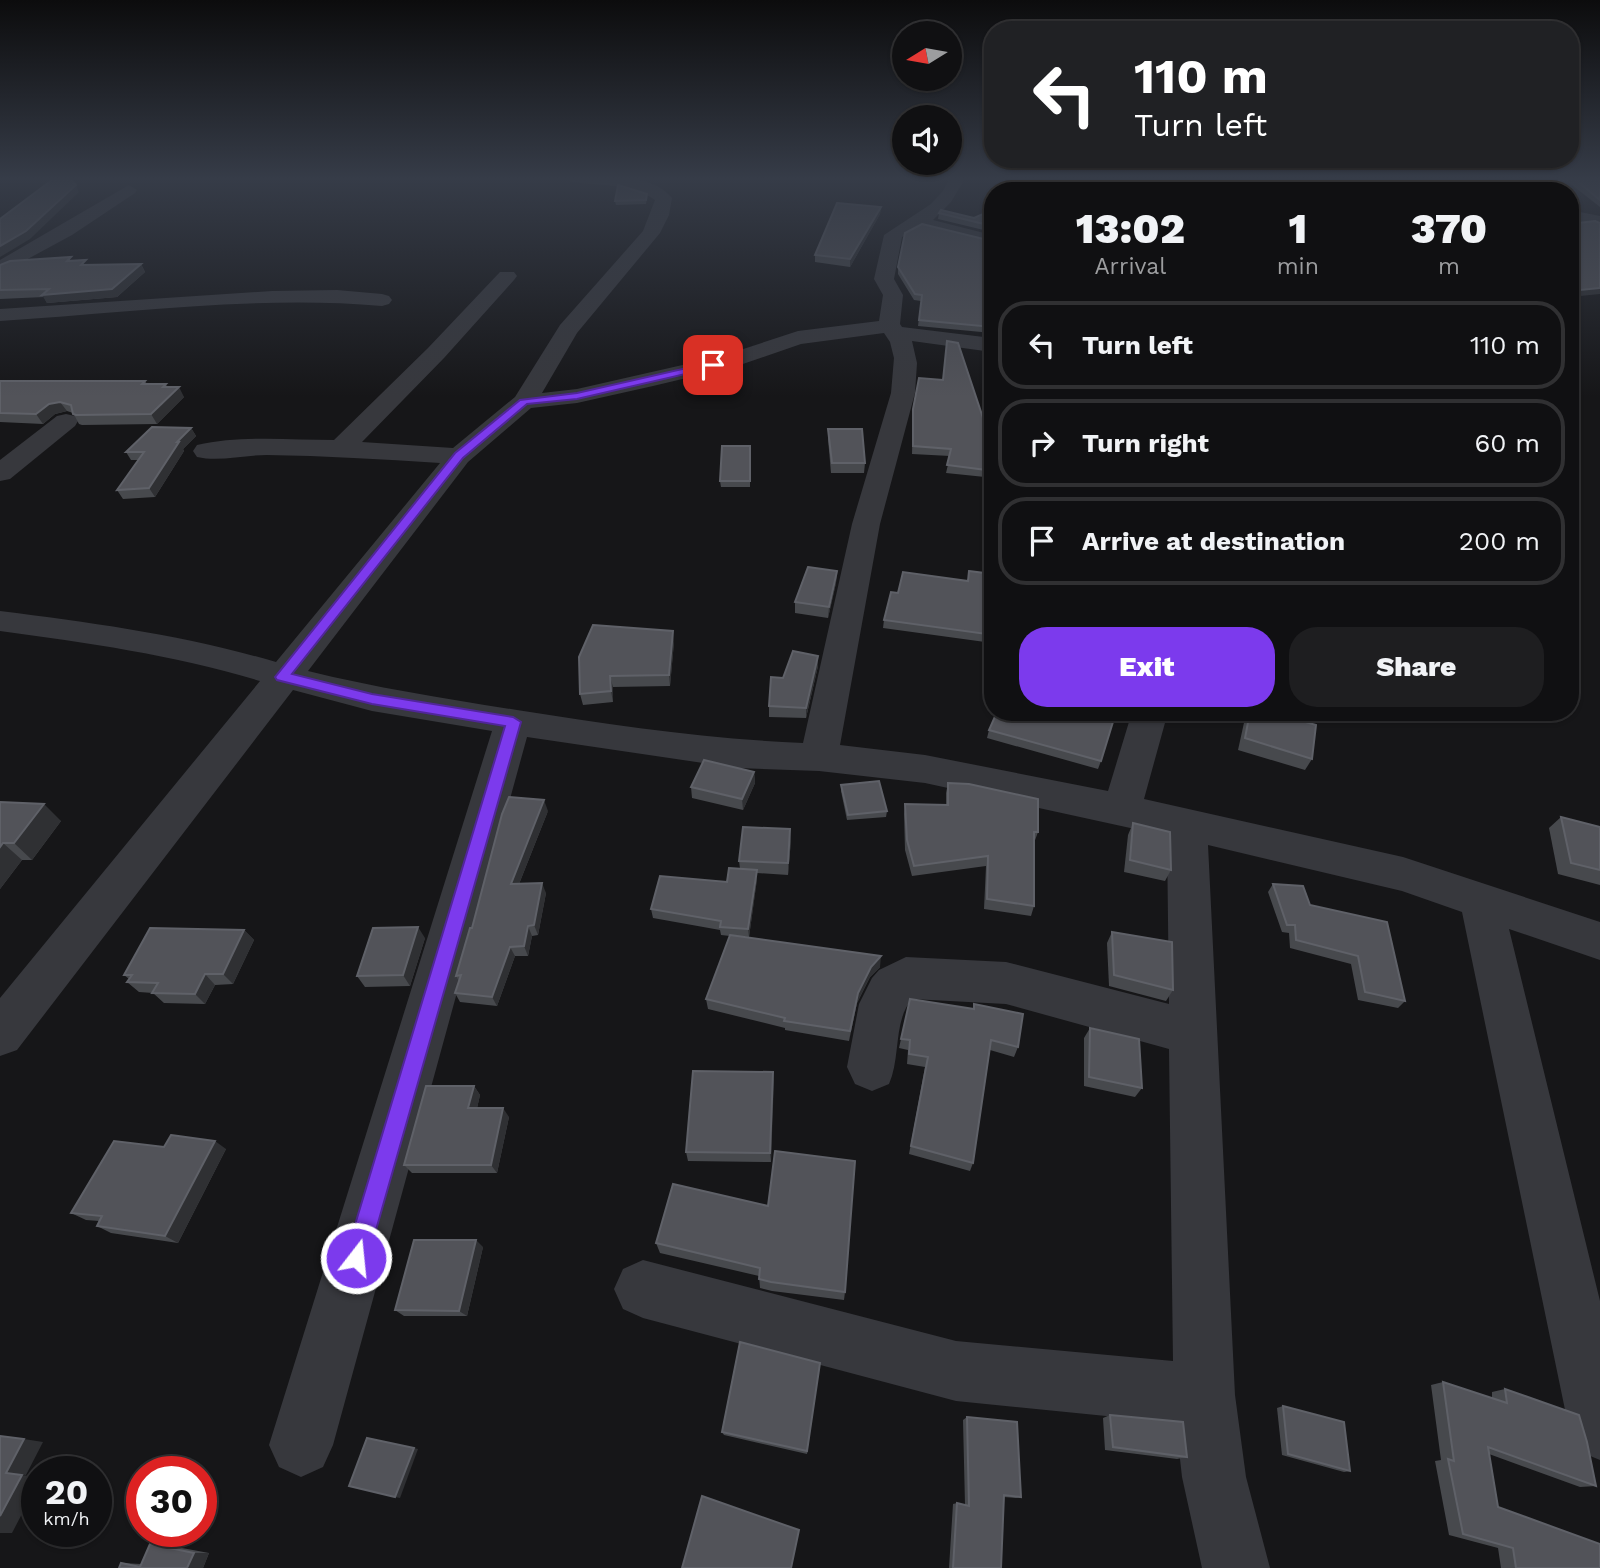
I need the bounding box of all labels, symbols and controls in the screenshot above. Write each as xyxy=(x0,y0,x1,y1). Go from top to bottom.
north arrow xyxy=(892,21,962,91)
map controls xyxy=(892,21,962,175)
text: 110 m xyxy=(1134,47,1268,105)
icon: left xyxy=(1019,49,1110,140)
button: sound xyxy=(892,105,962,175)
text: Turn left xyxy=(1134,106,1267,144)
text: 13:02 xyxy=(1076,204,1185,253)
text: 1 xyxy=(1288,204,1307,253)
text: 370 xyxy=(1411,204,1487,253)
text: Arrival xyxy=(1094,253,1166,280)
text: min xyxy=(1277,253,1319,280)
text: m xyxy=(1438,253,1460,280)
icon: left xyxy=(1023,326,1061,364)
text: Turn left xyxy=(1082,330,1193,360)
text: 110 m xyxy=(1470,330,1540,360)
pin xyxy=(683,335,743,395)
icon: arrive xyxy=(694,346,732,384)
icon: right xyxy=(1023,424,1061,462)
text: Turn right xyxy=(1082,428,1209,458)
text: 60 m xyxy=(1474,428,1540,458)
icon: arrive xyxy=(1023,522,1061,560)
text: Arrive at destination xyxy=(1082,526,1345,556)
text: 200 m xyxy=(1459,526,1540,556)
button: Exit xyxy=(1019,627,1275,707)
button: Share xyxy=(1289,627,1544,707)
position arrow xyxy=(319,1221,393,1295)
speed limit sign: 30 xyxy=(126,1456,217,1547)
text: 20 xyxy=(45,1471,88,1513)
text: km/h xyxy=(43,1508,90,1529)

